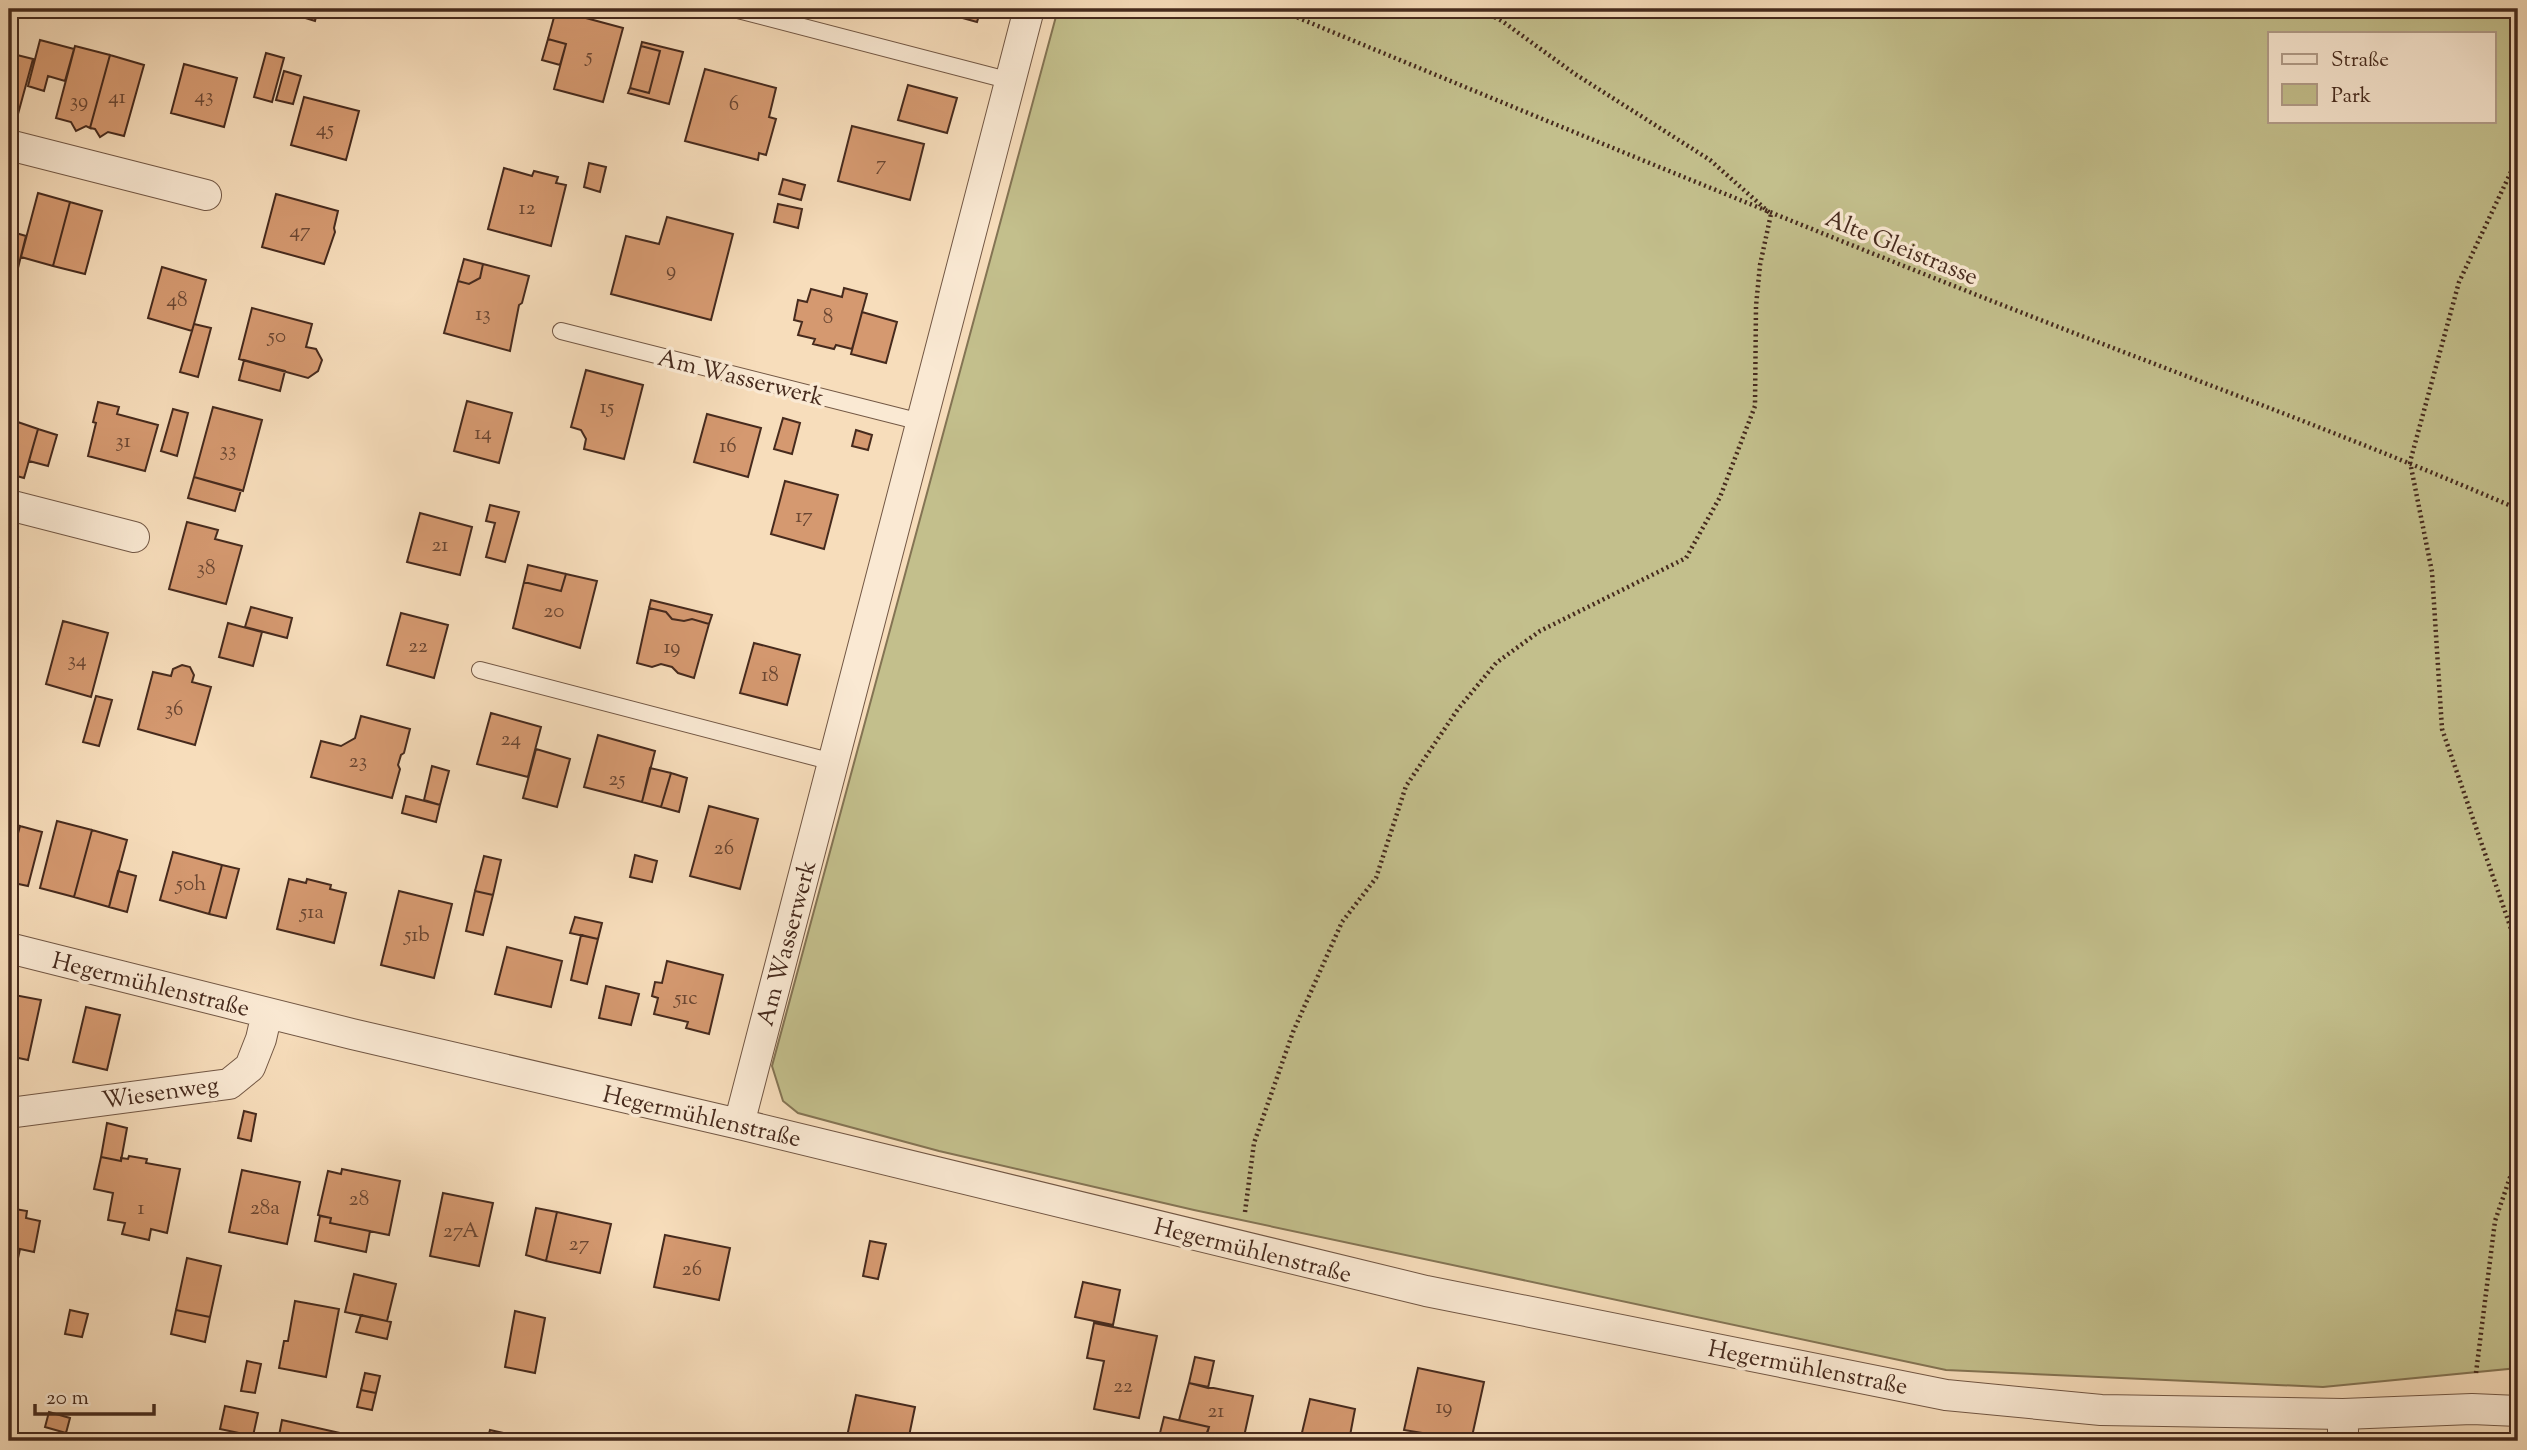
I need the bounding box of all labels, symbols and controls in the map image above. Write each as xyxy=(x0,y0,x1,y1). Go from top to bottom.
legend xyxy=(2268,32,2496,122)
house number: 5 xyxy=(584,42,593,72)
text: Straße xyxy=(2331,46,2389,76)
house number: 43 xyxy=(194,82,214,112)
text: Park xyxy=(2331,82,2372,112)
house number: 41 xyxy=(108,83,126,113)
house number: 39 xyxy=(70,87,88,117)
house number: 6 xyxy=(729,90,739,120)
house number: 45 xyxy=(316,115,334,145)
house number: 7 xyxy=(876,150,887,180)
house number: 12 xyxy=(519,194,536,224)
street label: Alte Gleistrasse xyxy=(1820,203,1983,295)
house number: 47 xyxy=(289,217,311,247)
house number: 9 xyxy=(666,256,676,286)
house number: 48 xyxy=(166,286,188,316)
house number: 13 xyxy=(475,300,491,330)
house number: 8 xyxy=(823,303,833,333)
house number: 50 xyxy=(267,322,286,352)
street label: Am Wasserwerk xyxy=(654,342,827,416)
house number: 15 xyxy=(600,393,614,423)
house number: 14 xyxy=(474,419,492,449)
house number: 31 xyxy=(115,427,131,457)
house number: 16 xyxy=(719,432,737,462)
house number: 33 xyxy=(220,436,236,466)
house number: 17 xyxy=(795,502,813,532)
house number: 21 xyxy=(432,531,448,561)
house number: 38 xyxy=(197,554,215,584)
house number: 20 xyxy=(544,597,564,627)
house number: 22 xyxy=(408,632,428,662)
house number: 19 xyxy=(663,633,681,663)
house number: 34 xyxy=(67,646,87,676)
house number: 18 xyxy=(761,661,779,691)
house number: 36 xyxy=(165,695,183,725)
house number: 24 xyxy=(501,725,521,755)
house number: 23 xyxy=(349,747,367,777)
house number: 25 xyxy=(608,765,626,795)
house number: 26 xyxy=(714,834,734,864)
street label: Am Wasserwerk xyxy=(749,857,826,1030)
house number: 50h xyxy=(175,870,206,900)
house number: 51a xyxy=(299,898,324,928)
house number: 51b xyxy=(403,921,430,951)
street label: Hegermühlenstraße xyxy=(48,945,253,1027)
house number: 51c xyxy=(673,984,698,1014)
street label: Wiesenweg xyxy=(100,1069,221,1119)
street label: Hegermühlenstraße xyxy=(599,1079,804,1157)
house number: 28 xyxy=(349,1185,369,1215)
house number: 1 xyxy=(137,1194,145,1224)
house number: 28a xyxy=(250,1194,280,1224)
street label: Hegermühlenstraße xyxy=(1150,1211,1355,1293)
house number: 27A xyxy=(443,1217,479,1247)
house number: 27 xyxy=(569,1230,590,1260)
house number: 26 xyxy=(682,1255,702,1285)
street label: Hegermühlenstraße xyxy=(1705,1333,1910,1405)
house number: 22 xyxy=(1113,1372,1133,1402)
scale bar xyxy=(35,1373,154,1417)
text: 20 m xyxy=(46,1384,89,1414)
house number: 19 xyxy=(1435,1393,1453,1423)
house number: 21 xyxy=(1208,1397,1224,1427)

